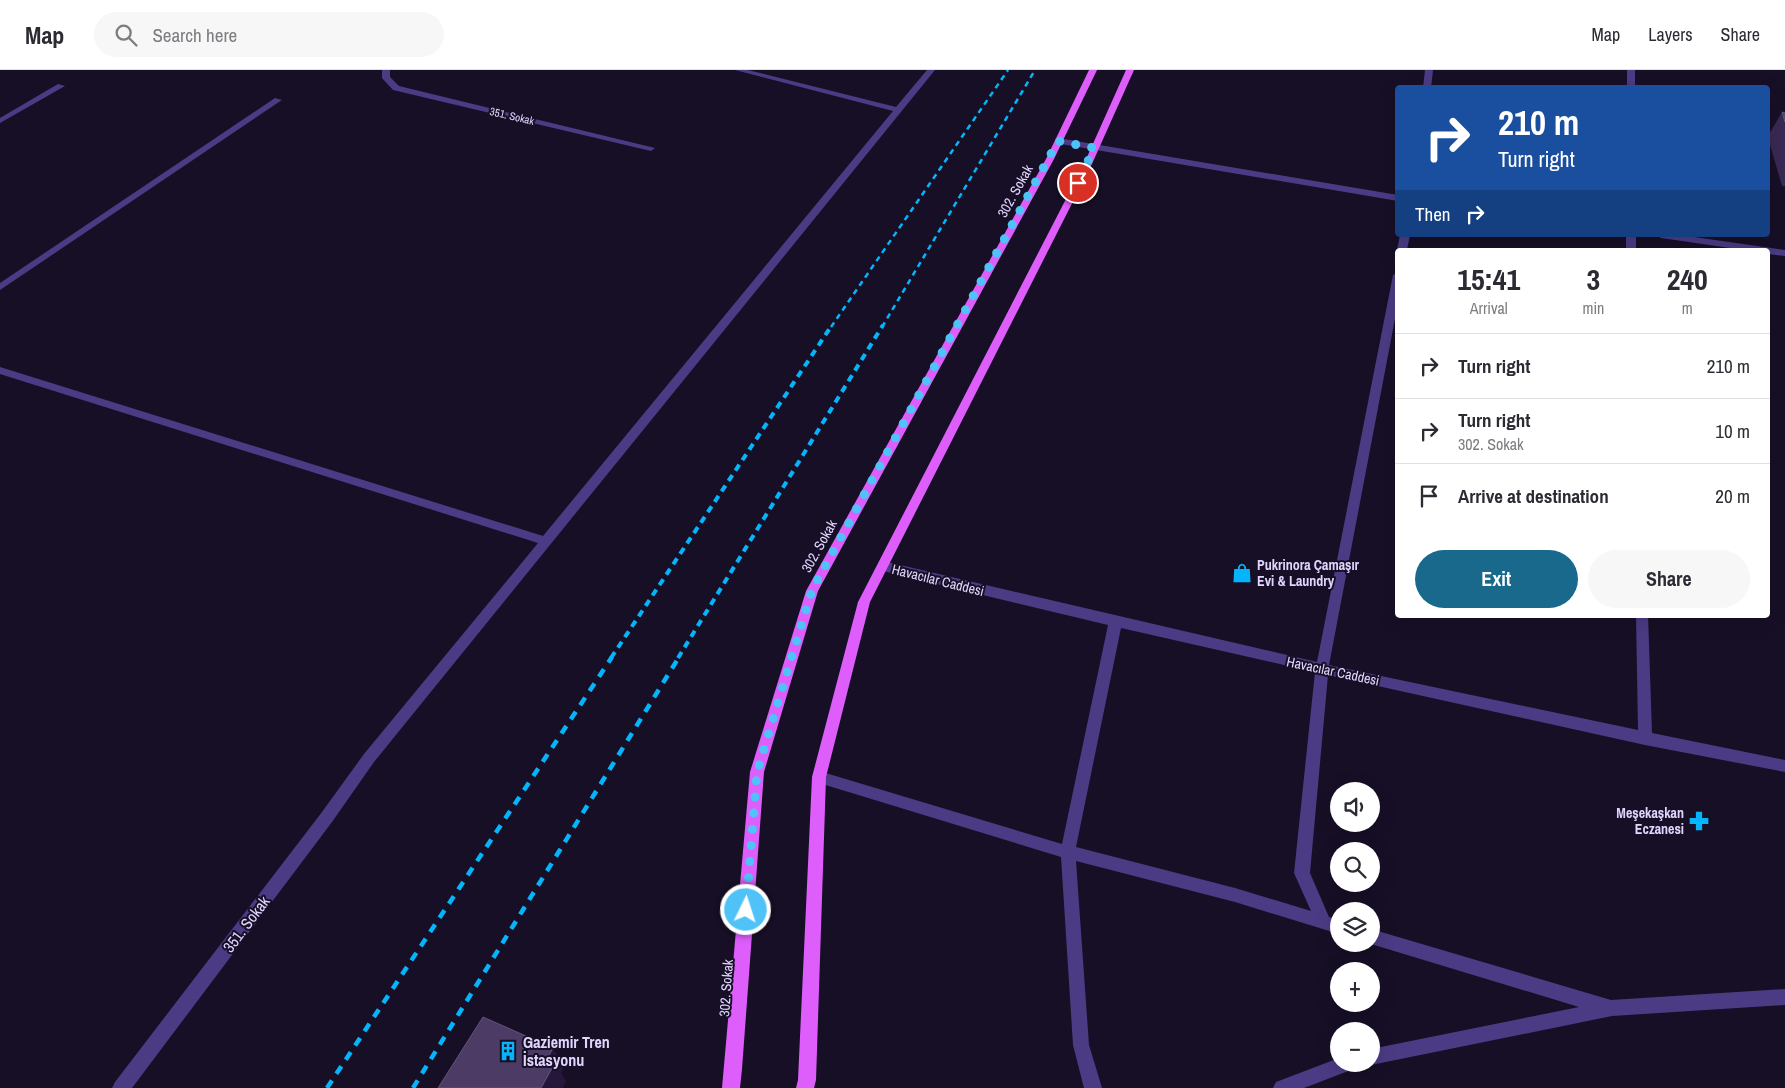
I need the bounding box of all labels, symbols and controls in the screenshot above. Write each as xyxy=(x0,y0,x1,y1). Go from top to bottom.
search box xyxy=(94,12,444,57)
text: Map xyxy=(25,19,64,51)
icon: search xyxy=(112,21,140,49)
text: Search here xyxy=(152,22,237,48)
text: Map xyxy=(1592,22,1620,47)
text: Layers xyxy=(1648,22,1693,47)
text: Share xyxy=(1721,22,1760,47)
text: 210 m xyxy=(1498,99,1579,146)
street label: 351. Sokak xyxy=(488,104,536,128)
icon: right xyxy=(1415,105,1480,170)
text: Turn right xyxy=(1498,144,1575,174)
street label: 302. Sokak xyxy=(993,161,1037,220)
pin xyxy=(1057,162,1099,204)
icon: arrive xyxy=(1064,169,1092,197)
icon: right xyxy=(1461,200,1489,228)
text: Then xyxy=(1415,201,1451,227)
text: 15:41 xyxy=(1457,259,1520,299)
text: 3 xyxy=(1587,259,1600,299)
text: 240 xyxy=(1667,259,1708,299)
text: Arrival xyxy=(1470,297,1508,319)
text: min xyxy=(1582,297,1604,319)
text: m xyxy=(1682,297,1693,319)
icon: right xyxy=(1415,352,1443,380)
text: Turn right xyxy=(1458,353,1530,379)
text: 210 m xyxy=(1707,353,1750,379)
text: Turn right xyxy=(1458,407,1530,433)
icon: right xyxy=(1415,417,1443,445)
text: 10 m xyxy=(1715,418,1750,444)
text: 302. Sokak xyxy=(1458,433,1524,455)
icon: arrive xyxy=(1415,482,1443,510)
text: Arrive at destination xyxy=(1458,483,1609,509)
text: 20 m xyxy=(1715,483,1750,509)
street label: 302. Sokak xyxy=(797,516,841,575)
button: Exit xyxy=(1415,550,1578,608)
button: Share xyxy=(1588,550,1750,608)
place label: Pukrinora Çamaşır Evi & Laundry xyxy=(1257,556,1360,590)
street label: Havacılar Caddesi xyxy=(890,560,986,600)
shop icon: Pukrinora Çamaşır Evi & Laundry xyxy=(1231,562,1253,584)
street label: Havacılar Caddesi xyxy=(1285,652,1381,690)
map controls xyxy=(1330,782,1380,1072)
button: sound xyxy=(1330,782,1380,832)
place label: Meşekaşkan Eczanesi xyxy=(1616,804,1684,838)
pharmacy icon: Meşekaşkan Eczanesi xyxy=(1688,810,1710,832)
button: search xyxy=(1330,842,1380,892)
position arrow xyxy=(719,883,771,935)
street label: 351. Sokak xyxy=(217,891,275,957)
button: layers xyxy=(1330,902,1380,952)
street label: 302. Sokak xyxy=(715,958,737,1017)
button: + xyxy=(1330,962,1380,1012)
button: − xyxy=(1330,1022,1380,1072)
place label: Gaziemir Tren İstasyonu xyxy=(523,1031,610,1071)
building icon: Gaziemir Tren İstasyonu xyxy=(497,1040,519,1062)

